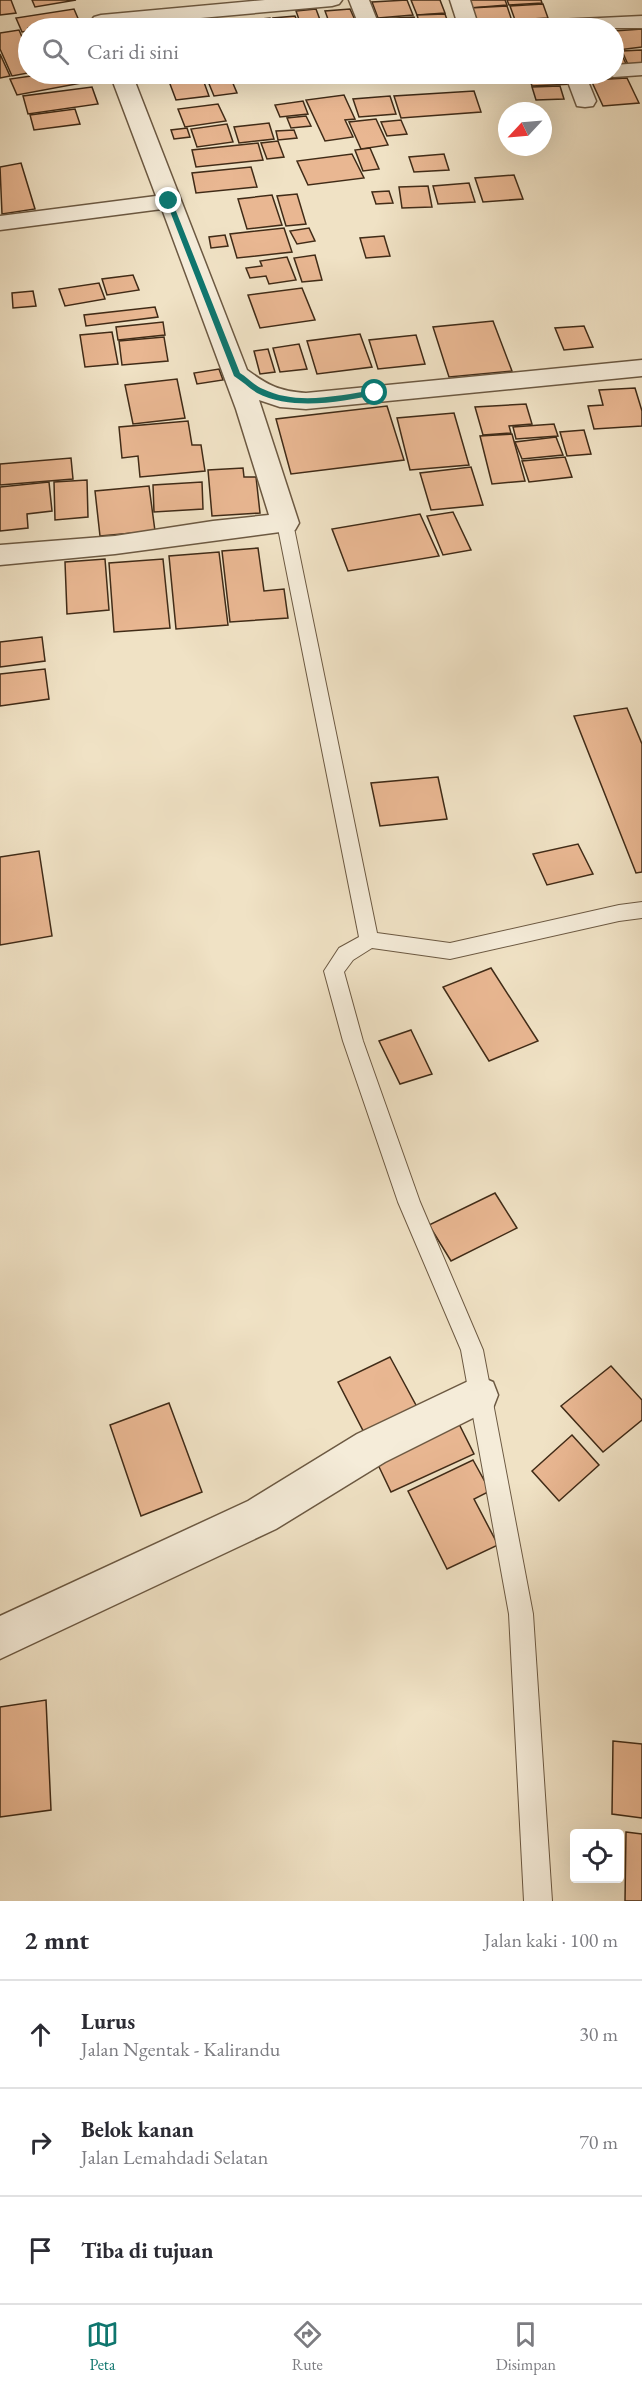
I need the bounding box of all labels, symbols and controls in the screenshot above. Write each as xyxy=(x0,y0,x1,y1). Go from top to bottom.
search box xyxy=(18,18,624,84)
icon: search xyxy=(39,35,72,68)
text: Cari di sini xyxy=(87,37,179,66)
north arrow xyxy=(498,102,552,156)
route end xyxy=(155,187,181,213)
route start xyxy=(361,379,387,405)
map controls xyxy=(570,1829,624,1883)
button: locate xyxy=(570,1829,624,1883)
text: 2 mnt xyxy=(24,1923,89,1957)
text: Jalan kaki · 100 m xyxy=(484,1927,618,1953)
text: Lurus xyxy=(81,2007,135,2036)
icon: ahead xyxy=(24,2018,57,2051)
text: 30 m xyxy=(579,2021,618,2047)
text: Jalan Ngentak - Kalirandu xyxy=(81,2036,280,2062)
text: Belok kanan xyxy=(81,2115,194,2144)
icon: right xyxy=(24,2126,57,2159)
text: 70 m xyxy=(579,2129,618,2155)
text: Jalan Lemahdadi Selatan xyxy=(81,2144,268,2170)
icon: arrive xyxy=(24,2234,57,2267)
text: Tiba di tujuan xyxy=(81,2236,213,2265)
tab: Peta xyxy=(86,2318,119,2375)
tab: Rute xyxy=(291,2318,324,2375)
tab: Disimpan xyxy=(496,2318,556,2375)

